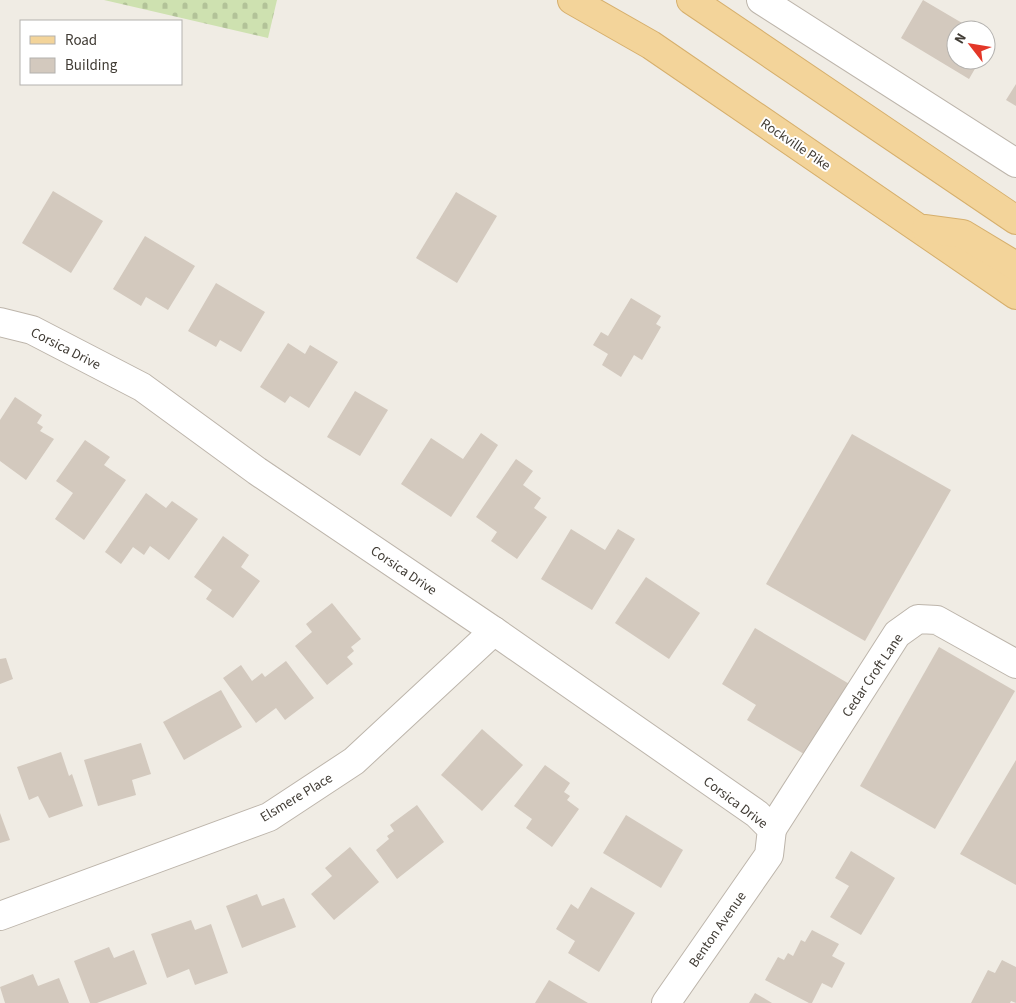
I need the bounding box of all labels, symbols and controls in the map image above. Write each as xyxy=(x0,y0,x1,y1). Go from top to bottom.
legend xyxy=(20,20,182,85)
north arrow xyxy=(946,20,996,70)
text: Road xyxy=(65,30,97,51)
text: N xyxy=(950,30,972,48)
text: Building xyxy=(65,55,118,76)
street label: Rockville Pike xyxy=(756,114,834,176)
street label: Corsica Drive xyxy=(27,323,104,375)
street label: Corsica Drive xyxy=(366,541,441,600)
street label: Cedar Croft Lane xyxy=(837,630,908,721)
street label: Elsmere Place xyxy=(256,768,337,827)
street label: Corsica Drive xyxy=(699,772,772,834)
street label: Benton Avenue xyxy=(684,888,751,972)

